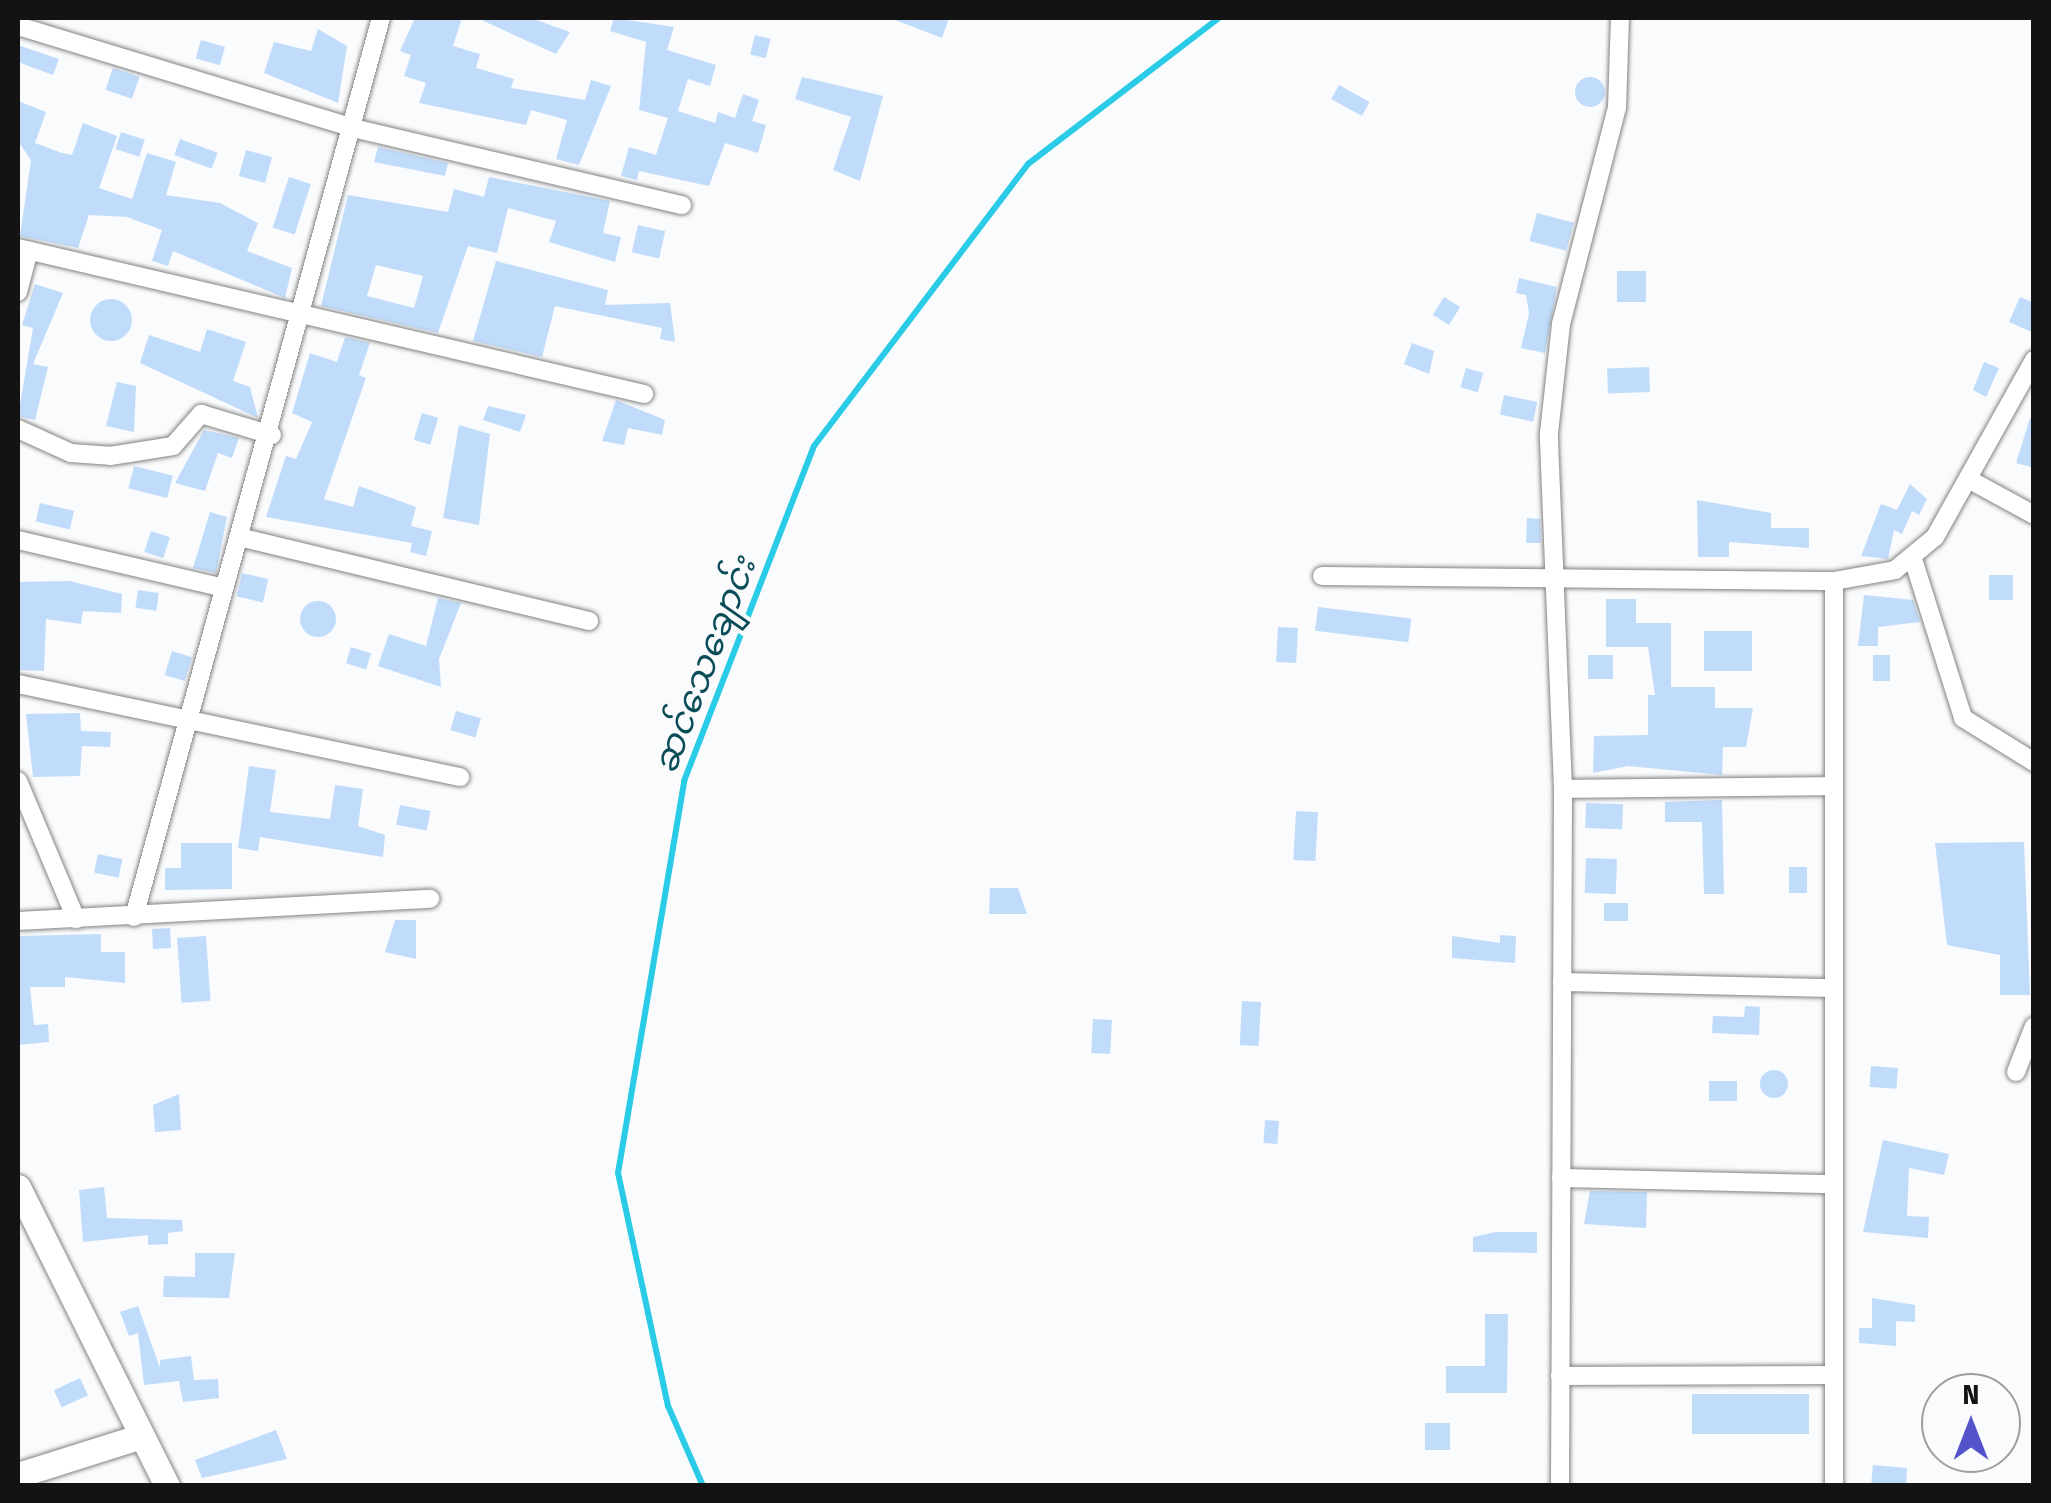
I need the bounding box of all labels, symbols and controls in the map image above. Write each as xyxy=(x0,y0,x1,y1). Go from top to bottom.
water label: ဆင်သေချောင်း xyxy=(643,551,765,779)
north arrow xyxy=(1921,1373,2021,1473)
text: N xyxy=(1963,1378,1979,1411)

